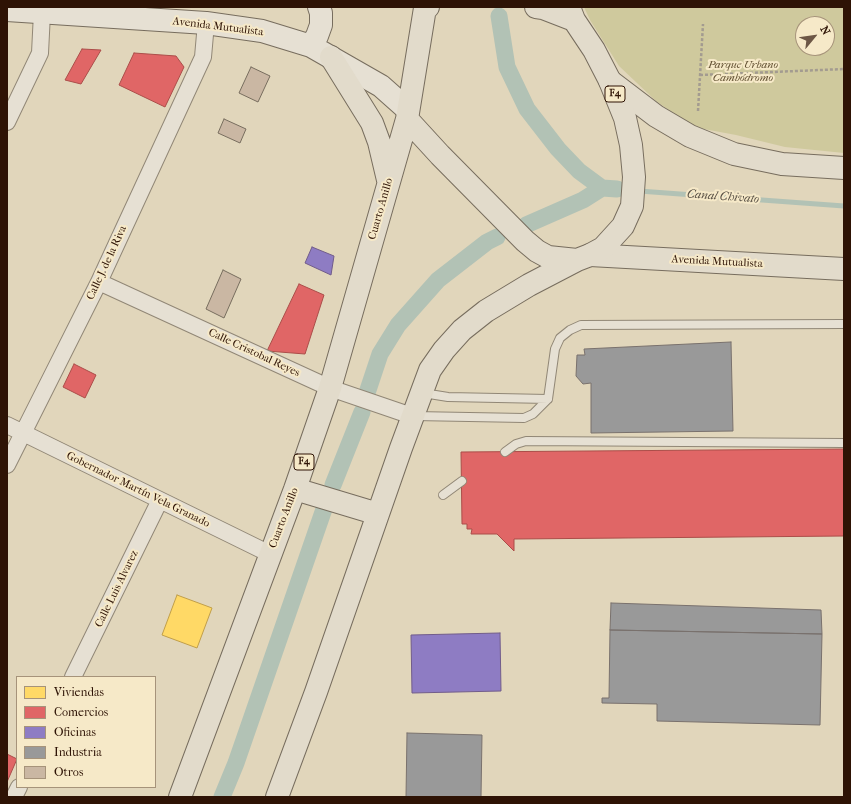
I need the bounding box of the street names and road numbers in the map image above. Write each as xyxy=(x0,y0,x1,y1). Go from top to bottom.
street label: Avenida Mutualista xyxy=(172,15,264,39)
road number: F4 xyxy=(605,86,625,102)
street label: Cuarto Anillo xyxy=(366,177,396,241)
street label: Calle J. de la Riva xyxy=(84,224,130,302)
street label: Avenida Mutualista xyxy=(671,253,763,271)
street label: Calle Cristobal Reyes xyxy=(206,326,302,380)
street label: Gobernador Martín Vela Granado xyxy=(64,449,212,531)
road number: F4 xyxy=(294,454,314,470)
street label: Cuarto Anillo xyxy=(266,486,302,550)
street label: Calle Luis Alvarez xyxy=(93,548,141,630)

